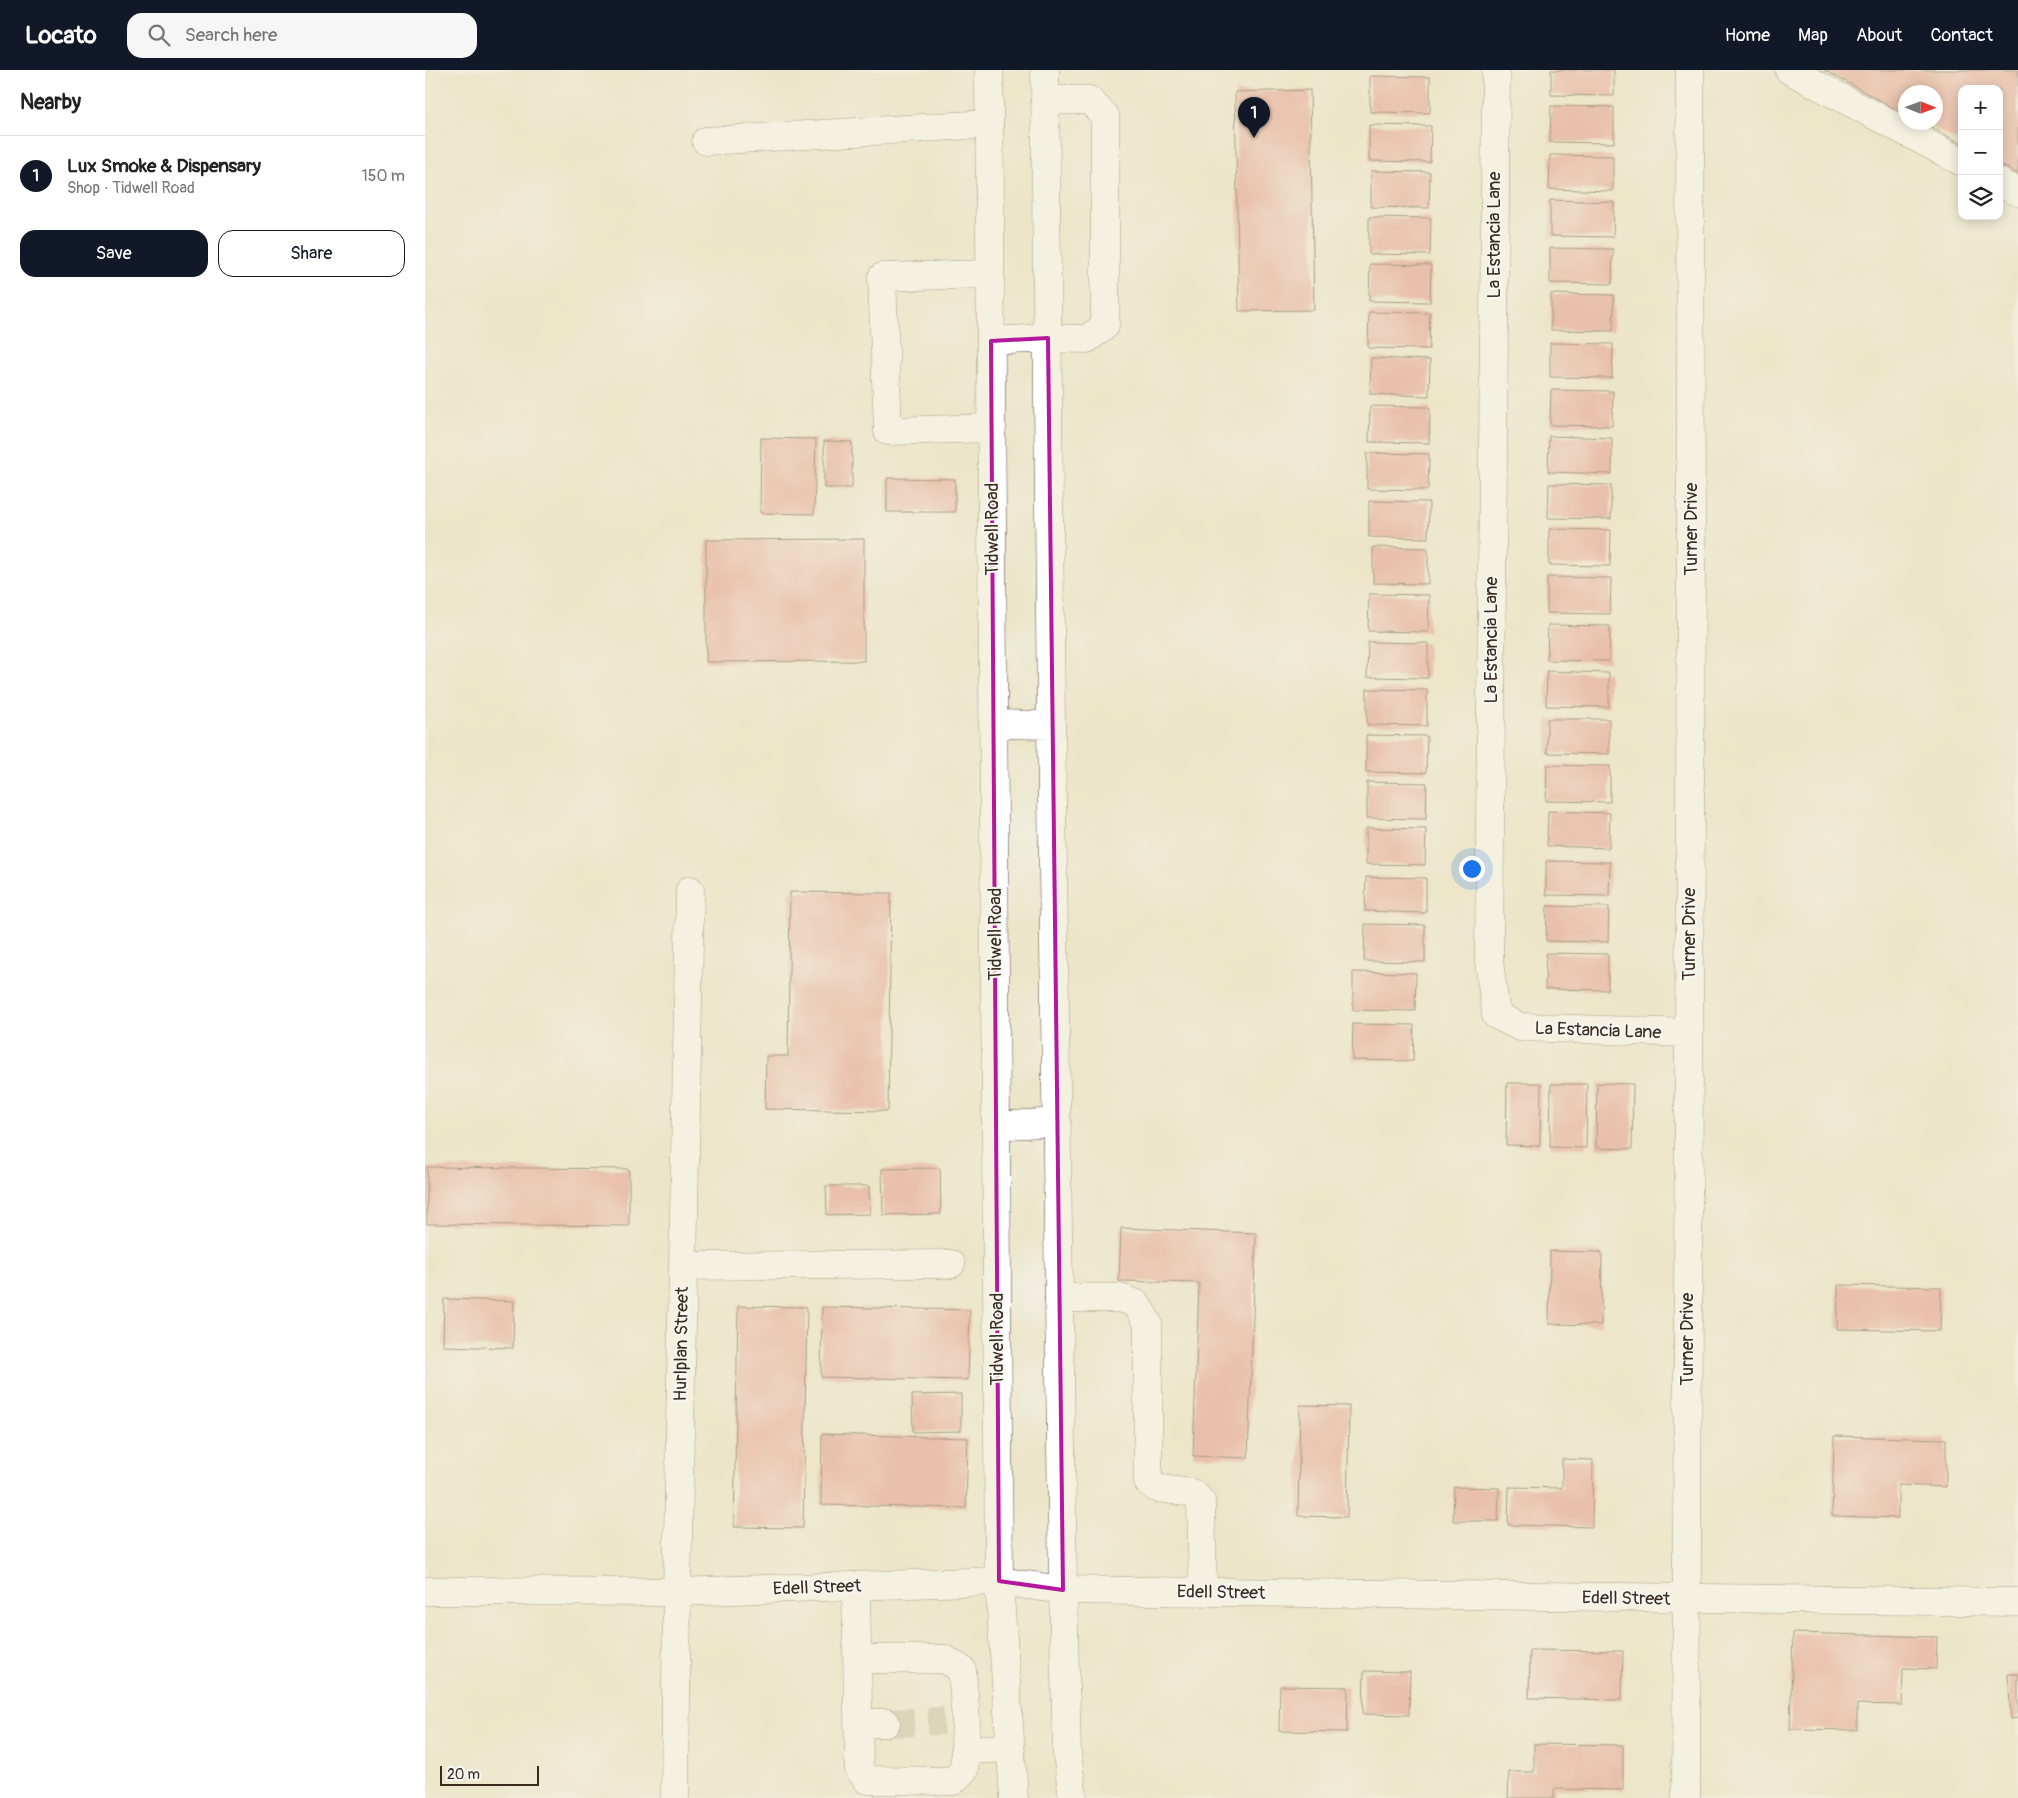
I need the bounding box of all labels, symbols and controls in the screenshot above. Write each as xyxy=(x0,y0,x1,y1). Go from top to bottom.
search box xyxy=(127,13,477,58)
text: Locato xyxy=(25,21,97,50)
icon: search xyxy=(145,21,173,49)
text: Search here xyxy=(185,23,277,47)
text: Home xyxy=(1725,24,1770,47)
text: Map xyxy=(1798,24,1828,47)
text: About xyxy=(1856,24,1902,47)
text: Contact xyxy=(1930,24,1993,47)
north arrow xyxy=(1898,85,1943,130)
map controls xyxy=(1958,85,2003,220)
button: + xyxy=(1958,85,2003,130)
text: Nearby xyxy=(20,89,81,116)
pin: 1 xyxy=(1238,97,1270,138)
button: − xyxy=(1958,130,2003,175)
text: Lux Smoke & Dispensary xyxy=(67,154,261,178)
text: 1 xyxy=(33,166,39,186)
text: 150 m xyxy=(361,166,405,186)
street label: La Estancia Lane xyxy=(1483,171,1506,298)
button: layers xyxy=(1958,175,2003,220)
text: Shop · Tidwell Road xyxy=(67,178,195,198)
button: Save xyxy=(20,230,208,277)
button: Share xyxy=(218,230,405,277)
street label: Tidwell Road xyxy=(981,483,1004,575)
street label: Turner Drive xyxy=(1680,483,1703,575)
street label: La Estancia Lane xyxy=(1480,576,1503,703)
your location xyxy=(1459,856,1485,882)
street label: Tidwell Road xyxy=(984,888,1007,980)
street label: Turner Drive xyxy=(1678,888,1701,980)
street label: La Estancia Lane xyxy=(1534,1017,1662,1044)
street label: Hurlplan Street xyxy=(669,1286,694,1402)
street label: Tidwell Road xyxy=(986,1293,1009,1385)
street label: Turner Drive xyxy=(1676,1293,1699,1385)
street label: Edell Street xyxy=(772,1574,862,1601)
street label: Edell Street xyxy=(1177,1580,1266,1605)
street label: Edell Street xyxy=(1582,1586,1671,1611)
scale bar xyxy=(440,1763,539,1786)
text: 20 m xyxy=(447,1766,480,1783)

